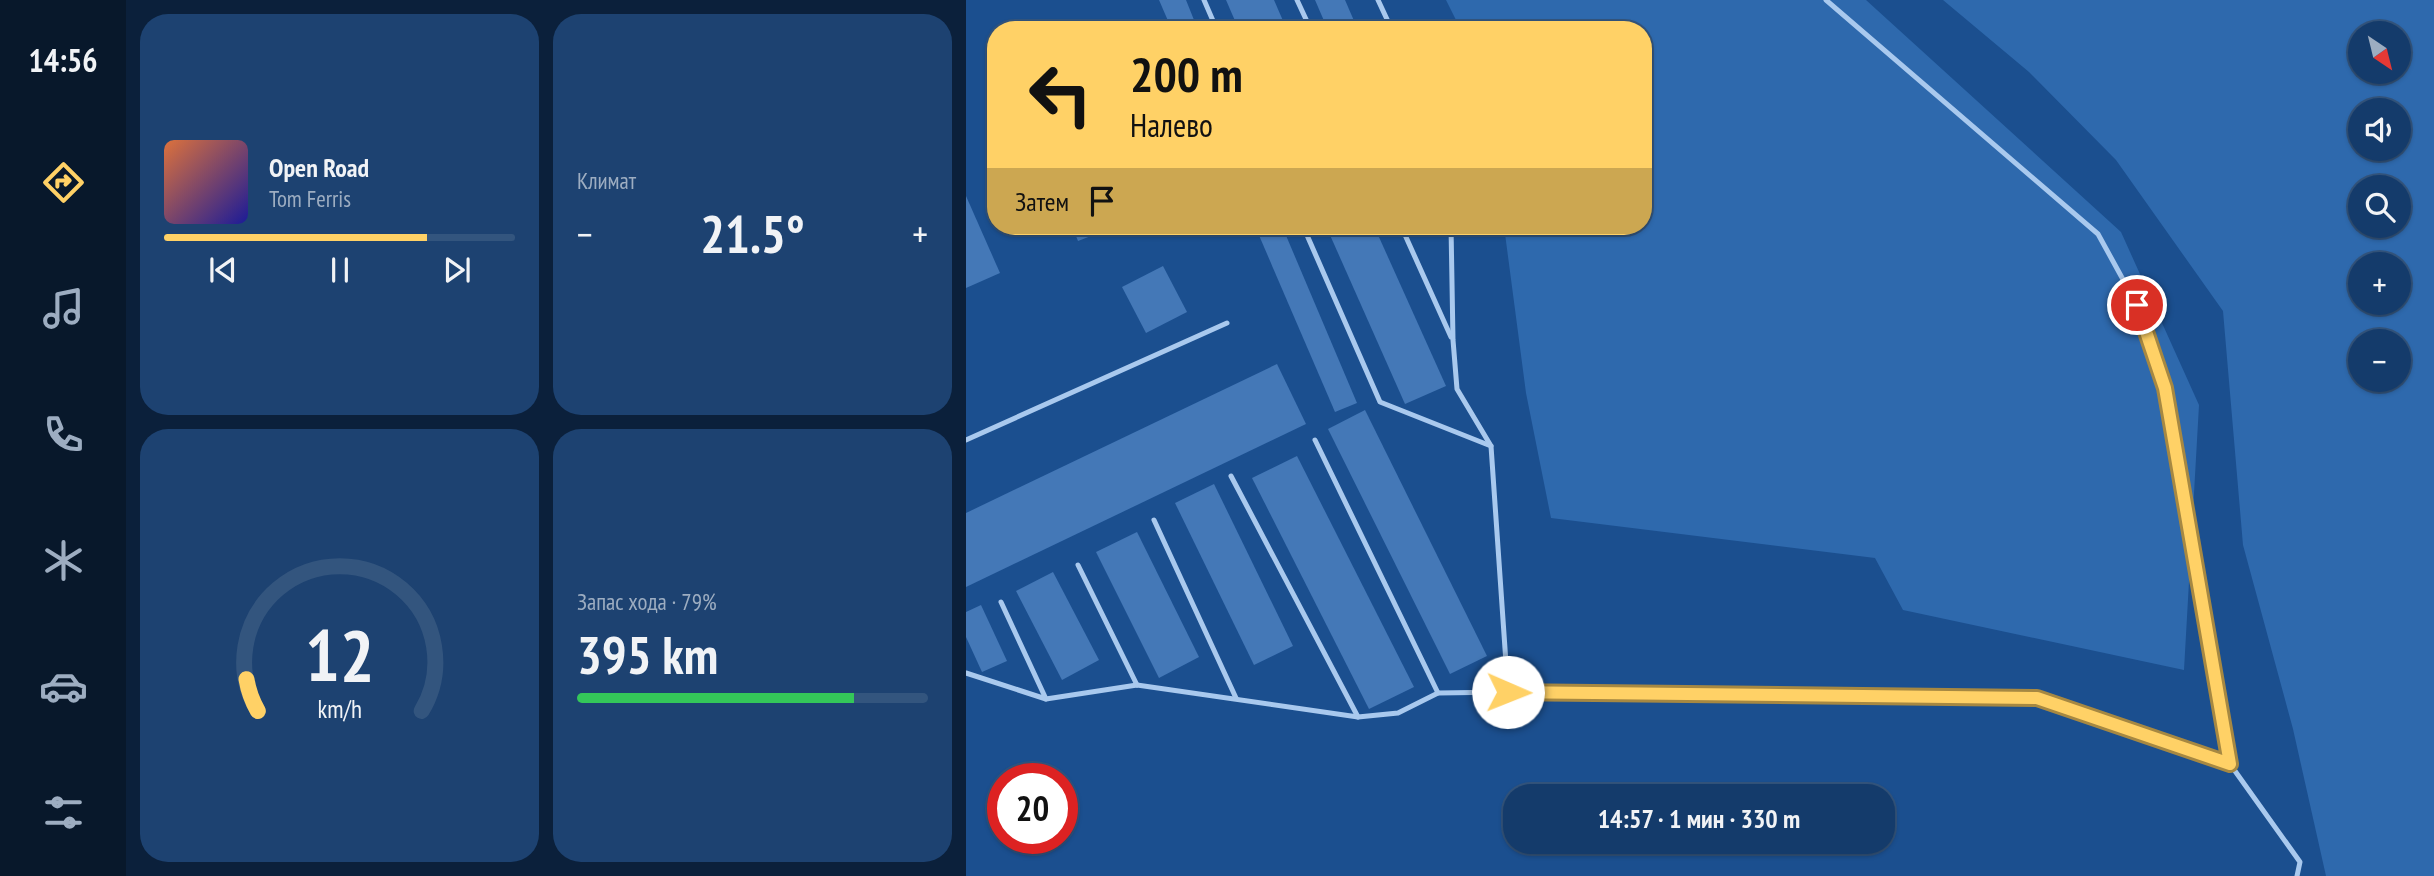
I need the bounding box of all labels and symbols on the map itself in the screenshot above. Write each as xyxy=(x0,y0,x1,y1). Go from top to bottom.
north arrow xyxy=(2348,21,2412,84)
pin xyxy=(2107,275,2167,335)
position arrow xyxy=(1471,655,1545,729)
speed limit sign: 20 xyxy=(987,763,1078,854)

